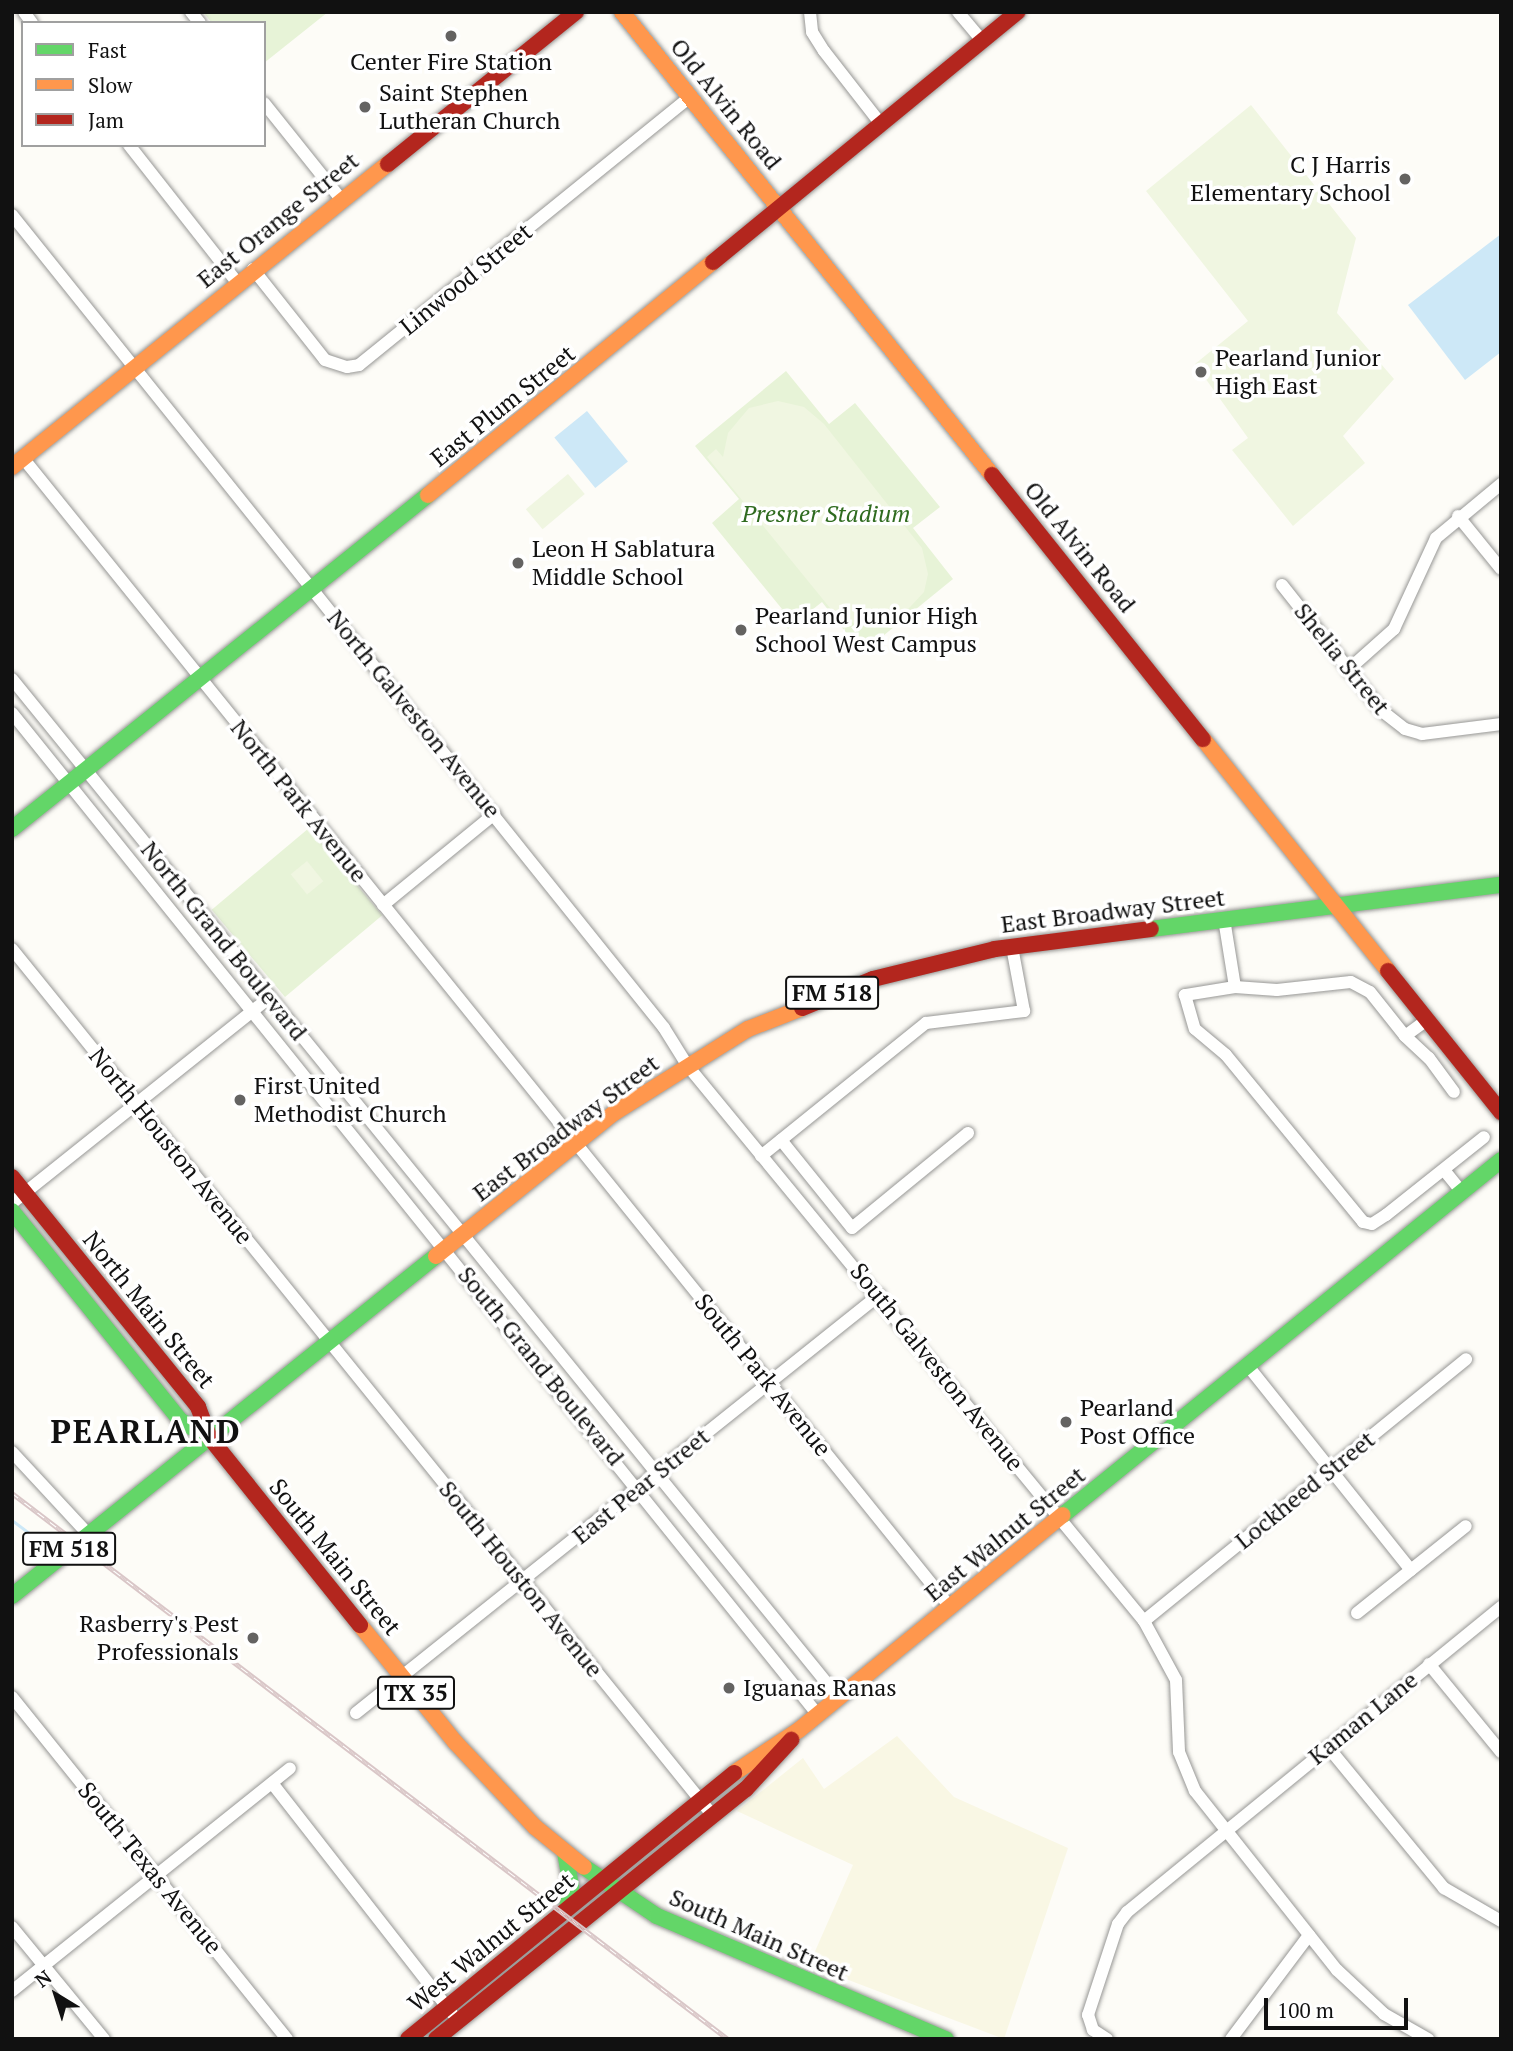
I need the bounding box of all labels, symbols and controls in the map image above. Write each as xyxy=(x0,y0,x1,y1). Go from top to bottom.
legend xyxy=(21,21,266,147)
marker: Center Fire Station xyxy=(443,28,459,44)
street label: Old Alvin Road xyxy=(664,32,788,176)
text: Fast xyxy=(88,36,127,64)
place label: Center Fire Station xyxy=(350,48,552,76)
text: Slow xyxy=(88,71,132,99)
place label: Saint Stephen Lutheran Church xyxy=(379,79,560,135)
marker: Saint Stephen Lutheran Church xyxy=(357,99,373,115)
text: Jam xyxy=(88,106,124,134)
street label: East Orange Street xyxy=(192,146,364,294)
place label: C J Harris Elementary School xyxy=(1190,151,1391,207)
marker: C J Harris Elementary School xyxy=(1397,171,1413,187)
street label: Linwood Street xyxy=(394,217,538,341)
street label: East Plum Street xyxy=(425,339,581,473)
place label: Pearland Junior High East xyxy=(1215,344,1381,400)
marker: Pearland Junior High East xyxy=(1193,364,1209,380)
street label: Old Alvin Road xyxy=(1018,475,1142,619)
park label: Presner Stadium xyxy=(742,500,910,528)
place label: Leon H Sablatura Middle School xyxy=(532,535,715,591)
marker: Leon H Sablatura Middle School xyxy=(510,555,526,571)
street label: Shelia Street xyxy=(1288,597,1396,721)
place label: Pearland Junior High School West Campus xyxy=(755,602,978,658)
street label: North Galveston Avenue xyxy=(321,604,507,824)
marker: Pearland Junior High School West Campus xyxy=(733,622,749,638)
street label: North Park Avenue xyxy=(224,714,374,888)
street label: North Grand Boulevard xyxy=(135,836,313,1046)
street label: East Broadway Street xyxy=(999,883,1227,939)
road number: FM 518 xyxy=(785,974,879,1012)
street label: North Houston Avenue xyxy=(83,1042,259,1250)
street label: East Broadway Street xyxy=(467,1049,665,1207)
place label: First United Methodist Church xyxy=(254,1072,447,1128)
marker: First United Methodist Church xyxy=(232,1092,248,1108)
street label: North Main Street xyxy=(77,1226,221,1394)
street label: South Galveston Avenue xyxy=(844,1257,1030,1477)
street label: South Grand Boulevard xyxy=(452,1261,630,1471)
street label: South Park Avenue xyxy=(689,1288,837,1462)
place label: Pearland Post Office xyxy=(1080,1394,1195,1450)
district label: PEARLAND xyxy=(51,1412,241,1450)
marker: Pearland Post Office xyxy=(1058,1414,1074,1430)
street label: East Pear Street xyxy=(567,1422,715,1550)
street label: Lockheed Street xyxy=(1229,1425,1381,1555)
street label: East Walnut Street xyxy=(919,1460,1091,1608)
street label: South Main Street xyxy=(263,1473,407,1641)
street label: South Houston Avenue xyxy=(433,1475,609,1683)
road number: FM 518 xyxy=(22,1530,116,1568)
place label: Rasberry's Pest Professionals xyxy=(79,1610,239,1666)
marker: Rasberry's Pest Professionals xyxy=(245,1630,261,1646)
street label: Kaman Lane xyxy=(1303,1665,1423,1771)
road number: TX 35 xyxy=(376,1674,456,1712)
place label: Iguanas Ranas xyxy=(743,1674,897,1702)
marker: Iguanas Ranas xyxy=(721,1680,737,1696)
street label: South Texas Avenue xyxy=(72,1776,228,1960)
street label: West Walnut Street xyxy=(402,1866,580,2018)
street label: South Main Street xyxy=(665,1883,853,1987)
north arrow xyxy=(21,1960,91,2030)
text: N xyxy=(29,1964,56,1992)
scale bar xyxy=(1268,1984,1412,2028)
text: 100 m xyxy=(1277,1996,1334,2024)

